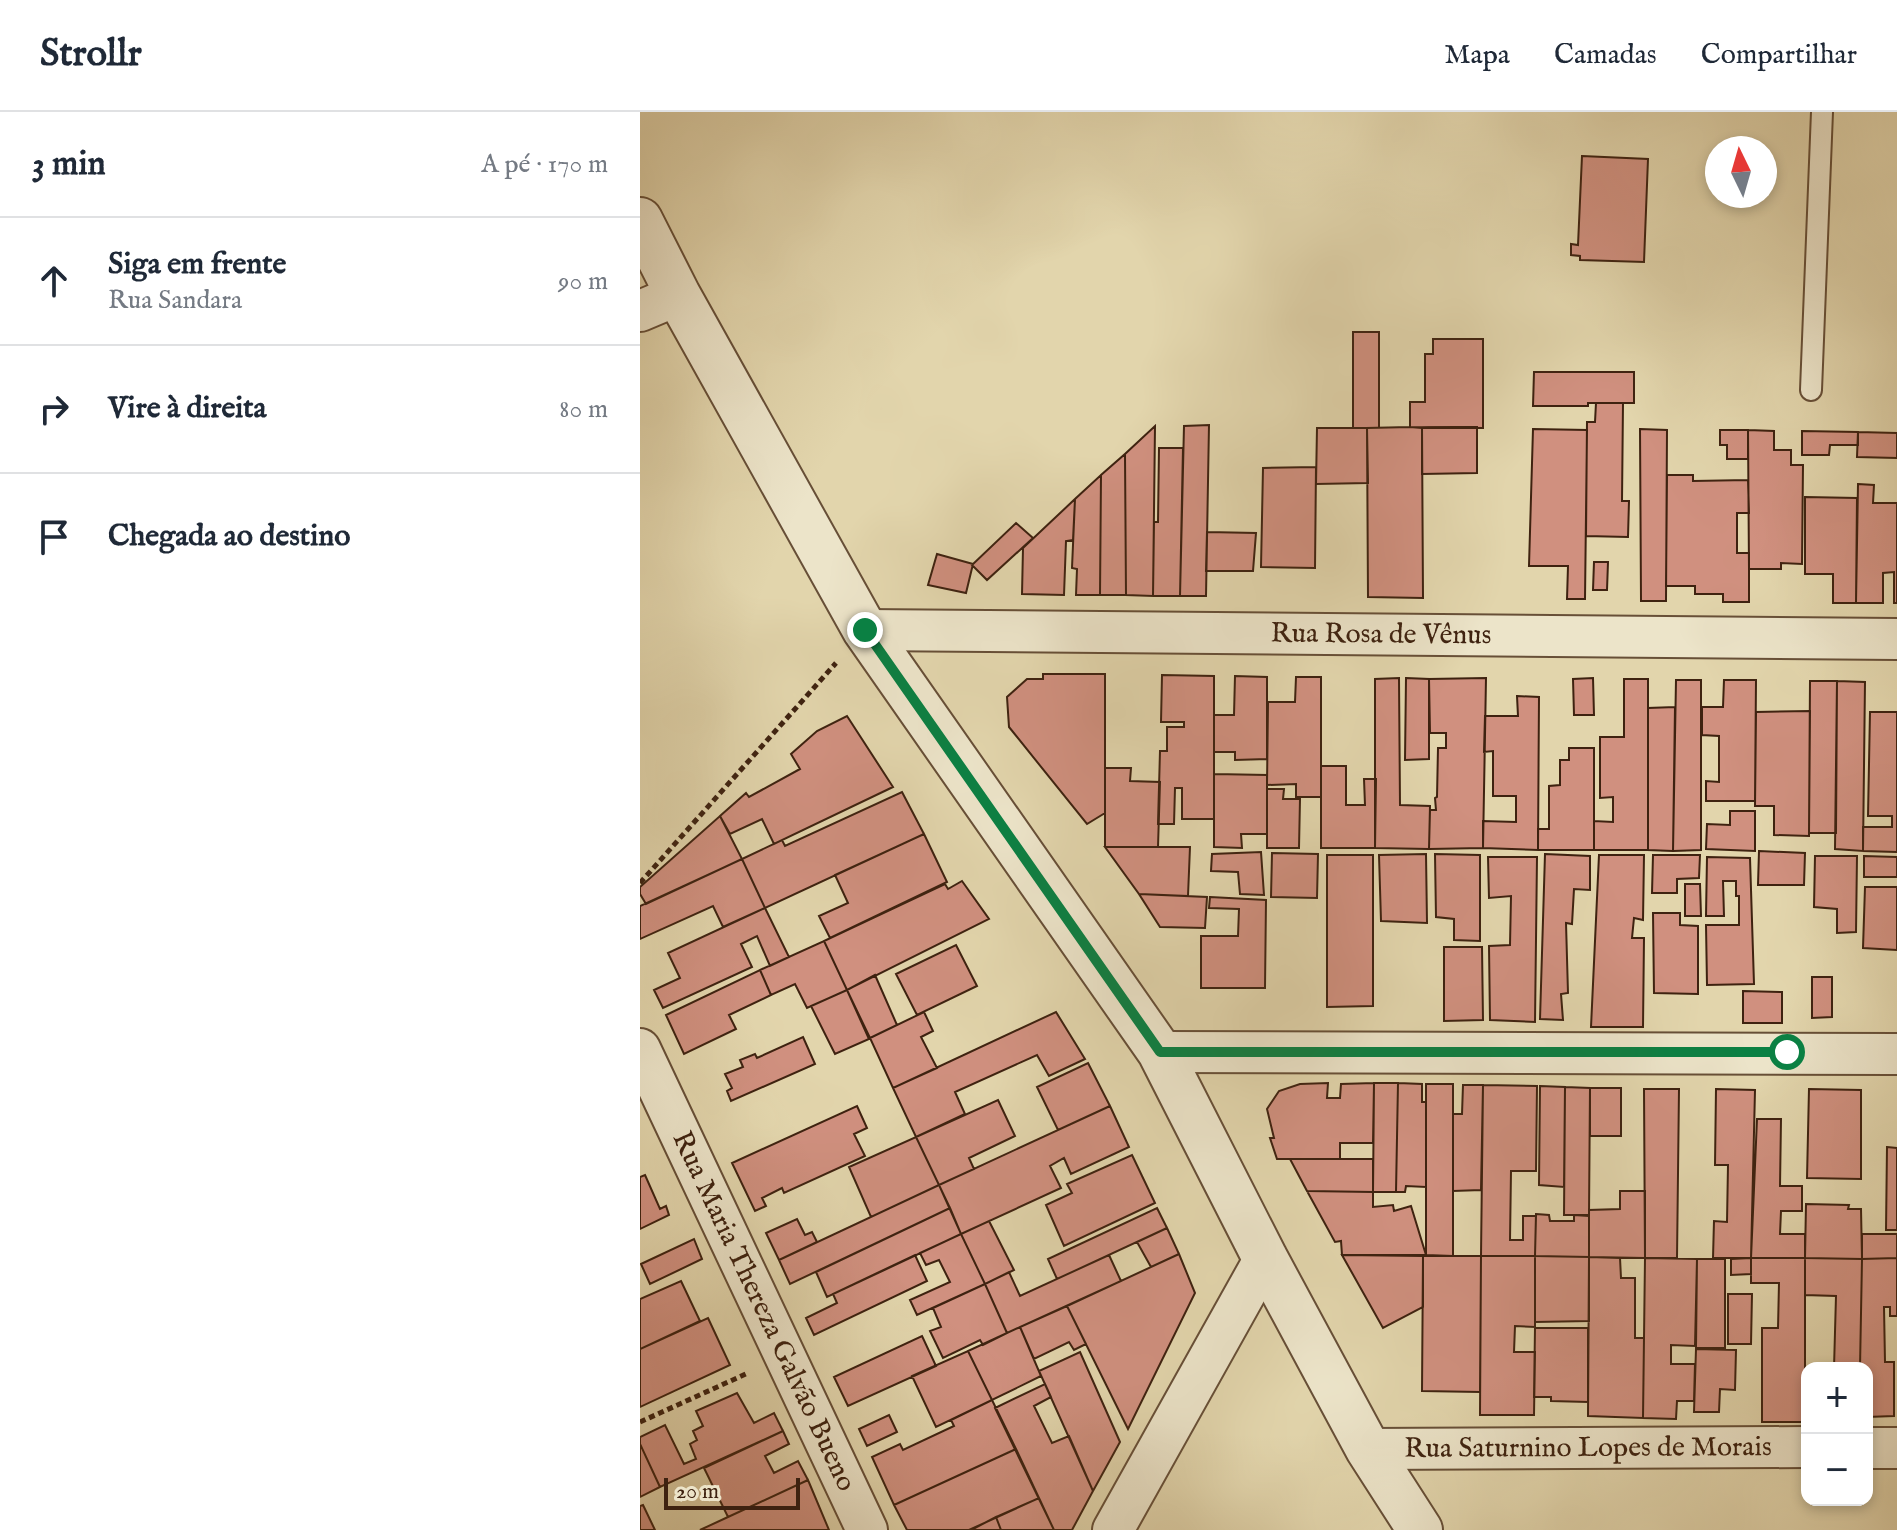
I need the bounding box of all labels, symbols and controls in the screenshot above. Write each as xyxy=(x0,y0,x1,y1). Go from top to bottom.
text: Strollr xyxy=(40,31,142,79)
text: Mapa xyxy=(1444,38,1510,73)
text: Camadas xyxy=(1554,38,1657,73)
text: Compartilhar xyxy=(1701,38,1857,73)
north arrow xyxy=(1705,136,1777,208)
text: 3 min xyxy=(32,143,106,186)
text: A pé · 170 m xyxy=(481,148,608,181)
text: Siga em frente xyxy=(108,246,286,284)
icon: ahead xyxy=(32,259,76,303)
text: 90 m xyxy=(558,265,608,298)
text: Rua Sandara xyxy=(108,284,242,317)
icon: right xyxy=(32,387,76,431)
text: Vire à direita xyxy=(108,390,267,428)
text: 80 m xyxy=(559,393,608,426)
icon: arrive xyxy=(32,515,76,559)
text: Chegada ao destino xyxy=(108,518,350,556)
route end xyxy=(847,612,883,648)
street label: Rua Rosa de Vênus xyxy=(1270,616,1492,653)
route start xyxy=(1769,1034,1805,1070)
street label: Rua Maria Thereza Galvão Bueno xyxy=(664,1126,864,1497)
map controls xyxy=(1801,1362,1873,1506)
button: + xyxy=(1801,1362,1873,1434)
street label: Rua Saturnino Lopes de Morais xyxy=(1404,1430,1772,1466)
button: − xyxy=(1801,1434,1873,1506)
scale bar xyxy=(664,1474,800,1510)
text: 20 m xyxy=(676,1478,719,1506)

